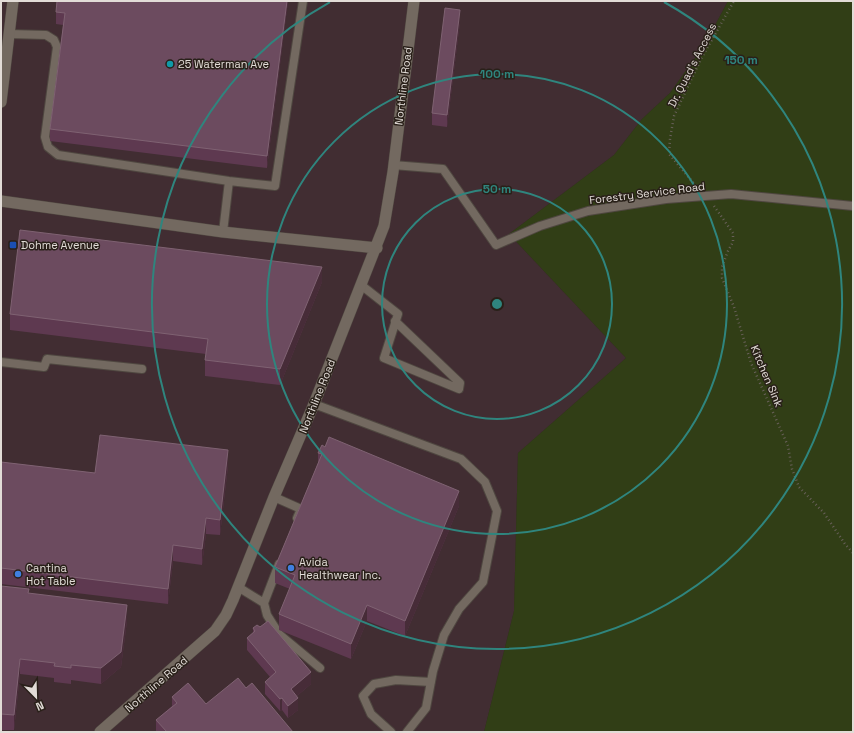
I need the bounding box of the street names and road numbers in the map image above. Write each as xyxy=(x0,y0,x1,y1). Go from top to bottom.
street label: Dr. Quad's Access xyxy=(665,20,719,109)
street label: Northline Road xyxy=(391,46,415,126)
street label: Forestry Service Road xyxy=(588,179,706,207)
street label: Kitchen Sink xyxy=(748,343,786,409)
street label: Northline Road xyxy=(296,357,338,435)
street label: Northline Road xyxy=(122,653,190,715)

